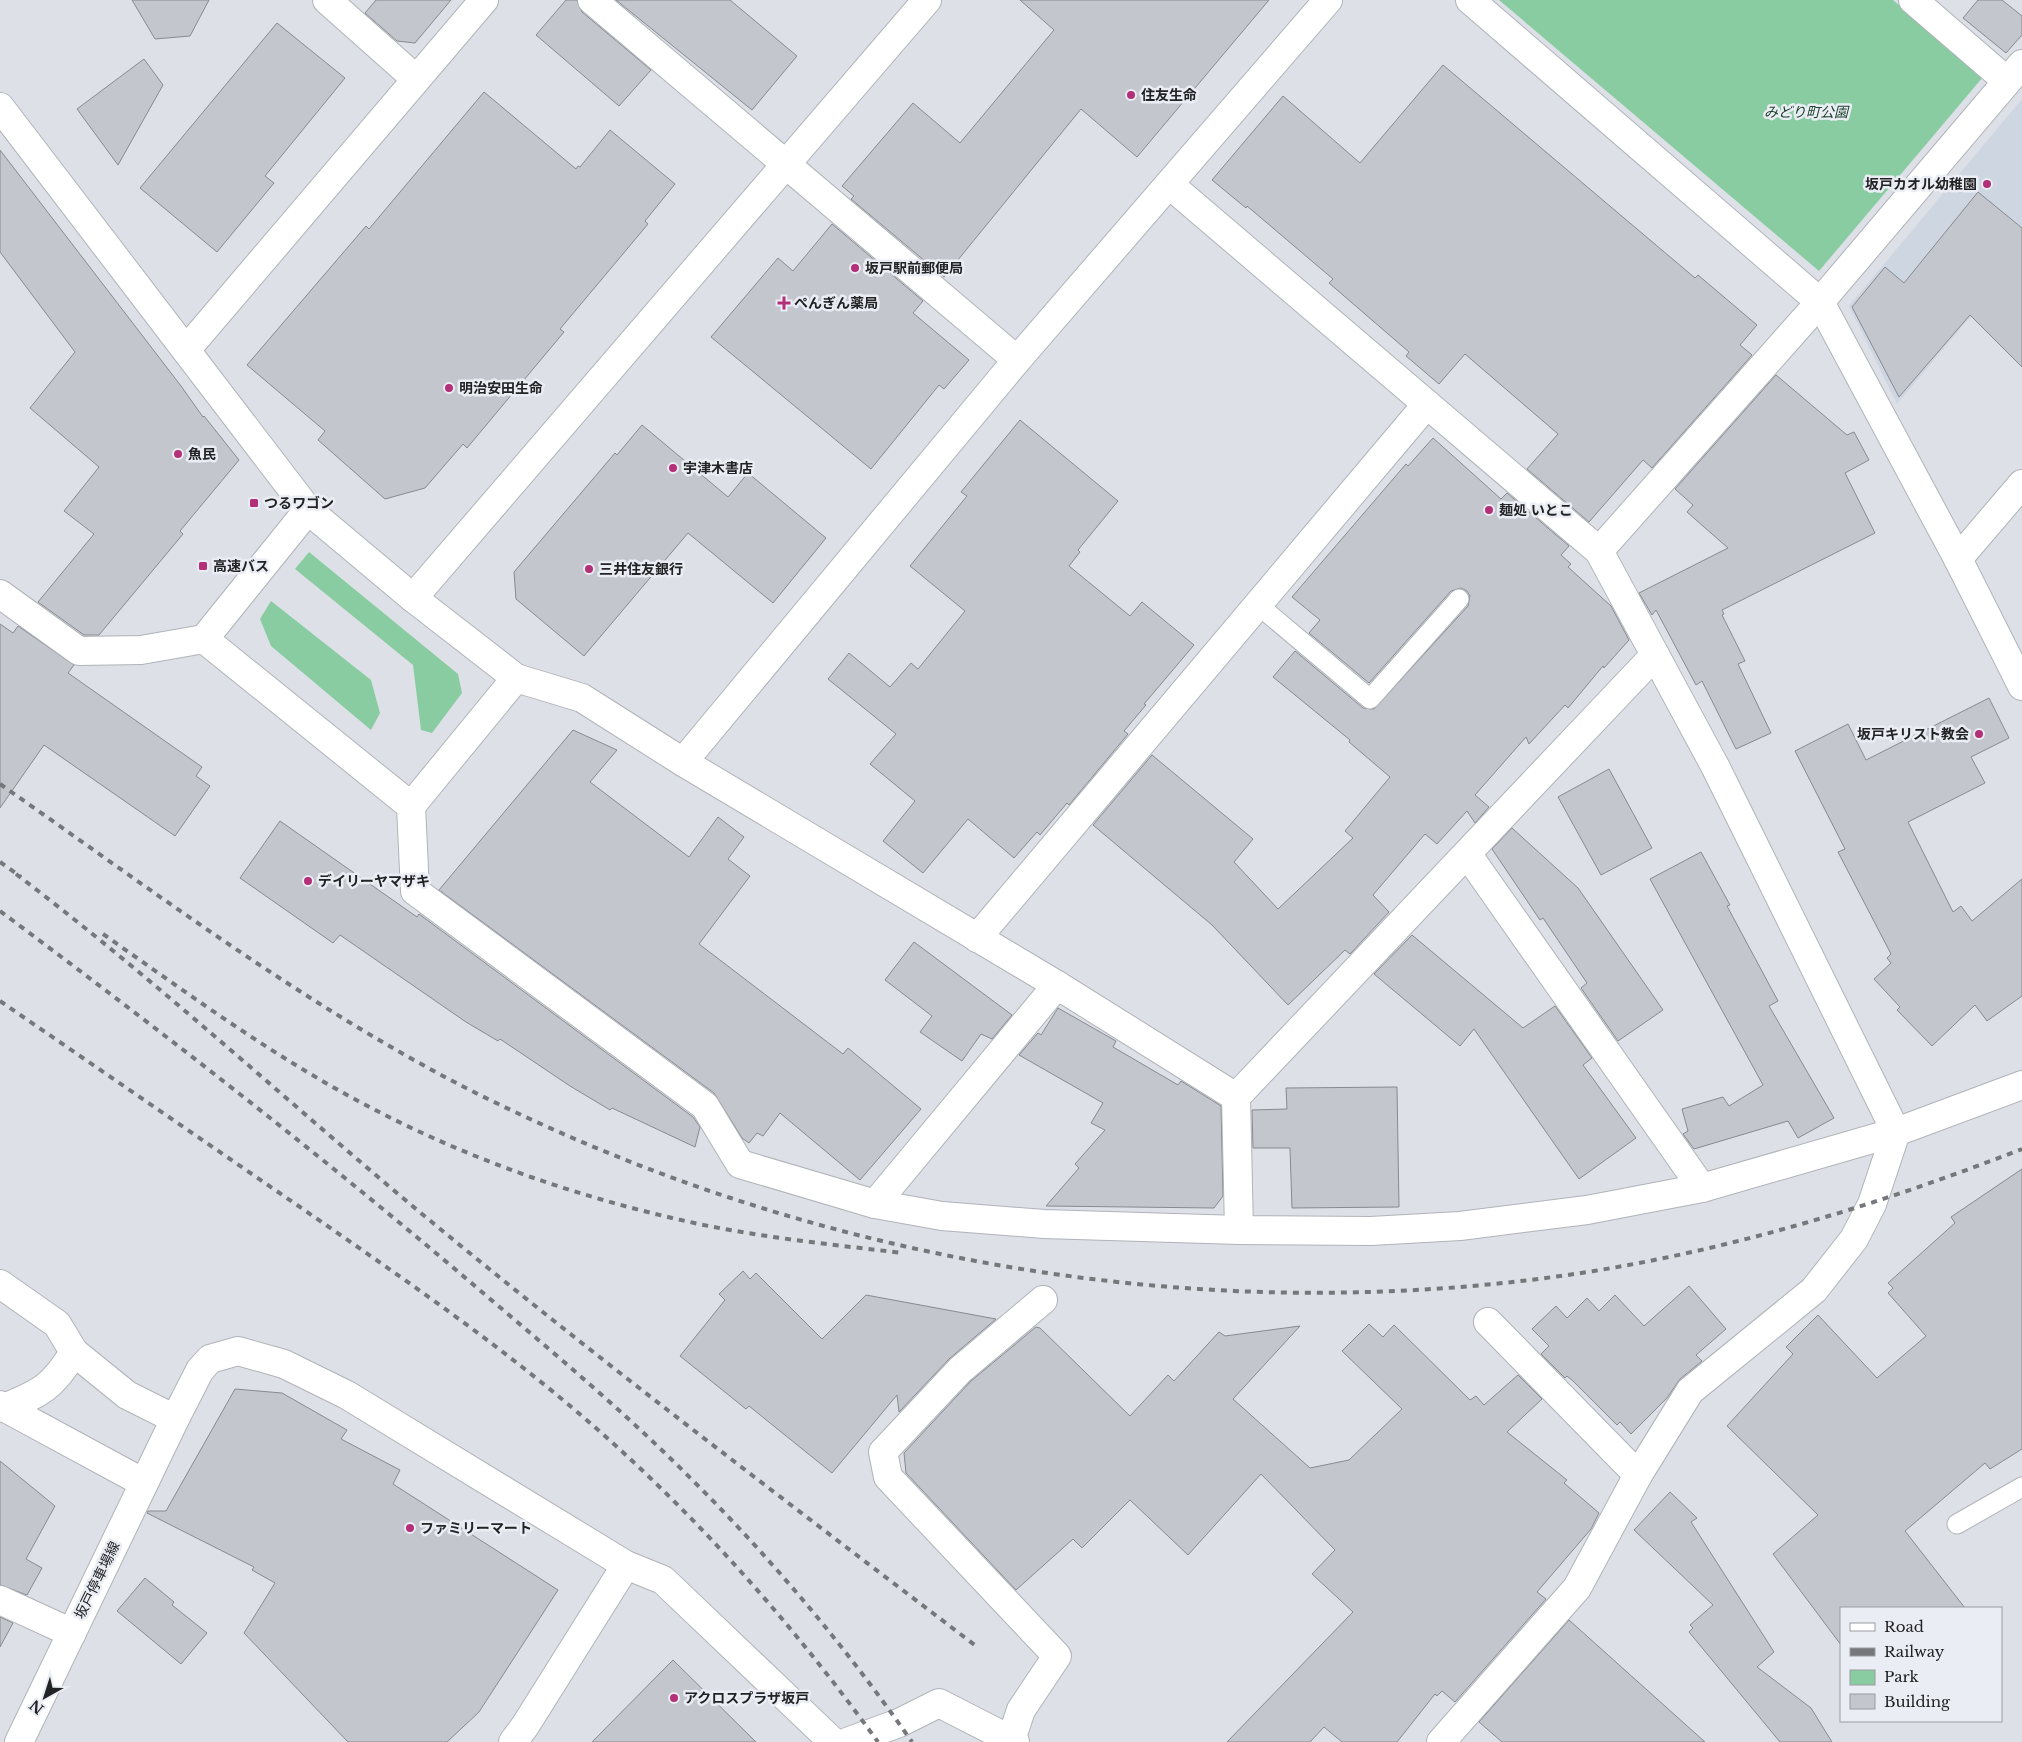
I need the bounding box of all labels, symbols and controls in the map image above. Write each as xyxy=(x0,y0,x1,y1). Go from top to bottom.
place label: 住友生命 xyxy=(1141,86,1197,104)
marker: 住友生命 xyxy=(1125,89,1137,101)
park label: みどり町公園 xyxy=(1764,103,1850,121)
place label: 坂戸カオル幼稚園 xyxy=(1865,175,1977,193)
marker: 坂戸カオル幼稚園 xyxy=(1981,178,1993,190)
place label: 坂戸駅前郵便局 xyxy=(865,259,963,277)
marker: 坂戸駅前郵便局 xyxy=(849,262,861,274)
place label: ぺんぎん薬局 xyxy=(794,294,878,312)
marker: ぺんぎん薬局 xyxy=(778,297,790,309)
place label: 明治安田生命 xyxy=(459,379,543,397)
marker: 明治安田生命 xyxy=(443,382,455,394)
place label: 魚民 xyxy=(188,445,216,463)
marker: 魚民 xyxy=(172,448,184,460)
place label: 宇津木書店 xyxy=(683,459,753,477)
marker: 宇津木書店 xyxy=(667,462,679,474)
place label: つるワゴン xyxy=(264,494,334,512)
marker: つるワゴン xyxy=(248,497,260,509)
place label: 麺処 いとこ xyxy=(1499,501,1573,519)
marker: 麺処 いとこ xyxy=(1483,504,1495,516)
place label: 高速バス xyxy=(213,557,269,575)
marker: 高速バス xyxy=(197,560,209,572)
place label: 三井住友銀行 xyxy=(599,560,683,578)
marker: 三井住友銀行 xyxy=(583,563,595,575)
place label: 坂戸キリスト教会 xyxy=(1857,725,1969,743)
marker: 坂戸キリスト教会 xyxy=(1973,728,1985,740)
place label: デイリーヤマザキ xyxy=(318,872,430,890)
marker: デイリーヤマザキ xyxy=(302,875,314,887)
place label: ファミリーマート xyxy=(420,1519,532,1537)
marker: ファミリーマート xyxy=(404,1522,416,1534)
street label: 坂戸停車場線 xyxy=(70,1538,124,1622)
legend xyxy=(1840,1607,2002,1722)
text: Road xyxy=(1884,1617,1924,1636)
text: Railway xyxy=(1884,1642,1945,1661)
text: Park xyxy=(1884,1667,1920,1686)
north arrow xyxy=(20,1672,70,1722)
place label: アクロスプラザ坂戸 xyxy=(684,1689,809,1707)
marker: アクロスプラザ坂戸 xyxy=(668,1692,680,1704)
text: Building xyxy=(1884,1692,1951,1711)
text: N xyxy=(26,1696,48,1718)

